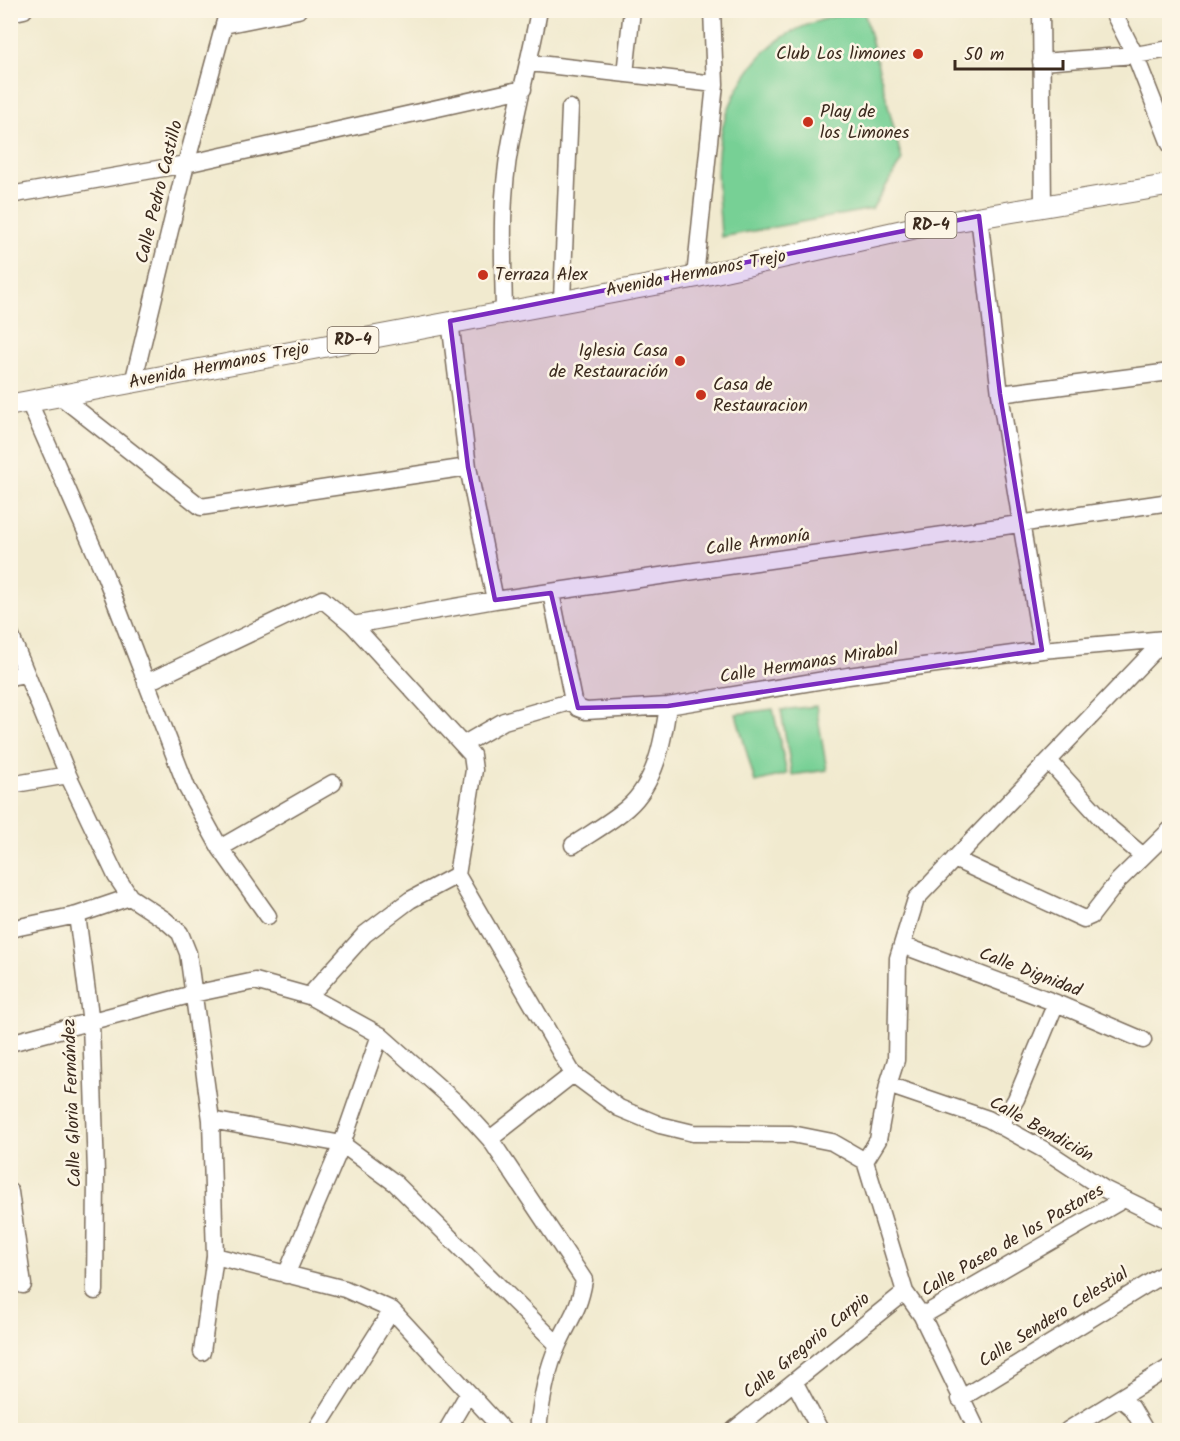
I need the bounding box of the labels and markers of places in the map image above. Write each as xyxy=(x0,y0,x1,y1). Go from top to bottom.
place label: Club Los limones xyxy=(776,40,906,69)
marker: Club Los limones xyxy=(911,47,925,61)
place label: Play de los Limones xyxy=(820,98,910,148)
marker: Play de los Limones xyxy=(801,115,815,129)
place label: Terraza Alex xyxy=(495,261,588,290)
marker: Terraza Alex xyxy=(476,268,490,282)
place label: Iglesia Casa de Restauración xyxy=(549,337,668,387)
marker: Iglesia Casa de Restauración xyxy=(673,354,687,368)
place label: Casa de Restauracion xyxy=(713,371,808,421)
marker: Casa de Restauracion xyxy=(694,388,708,402)

